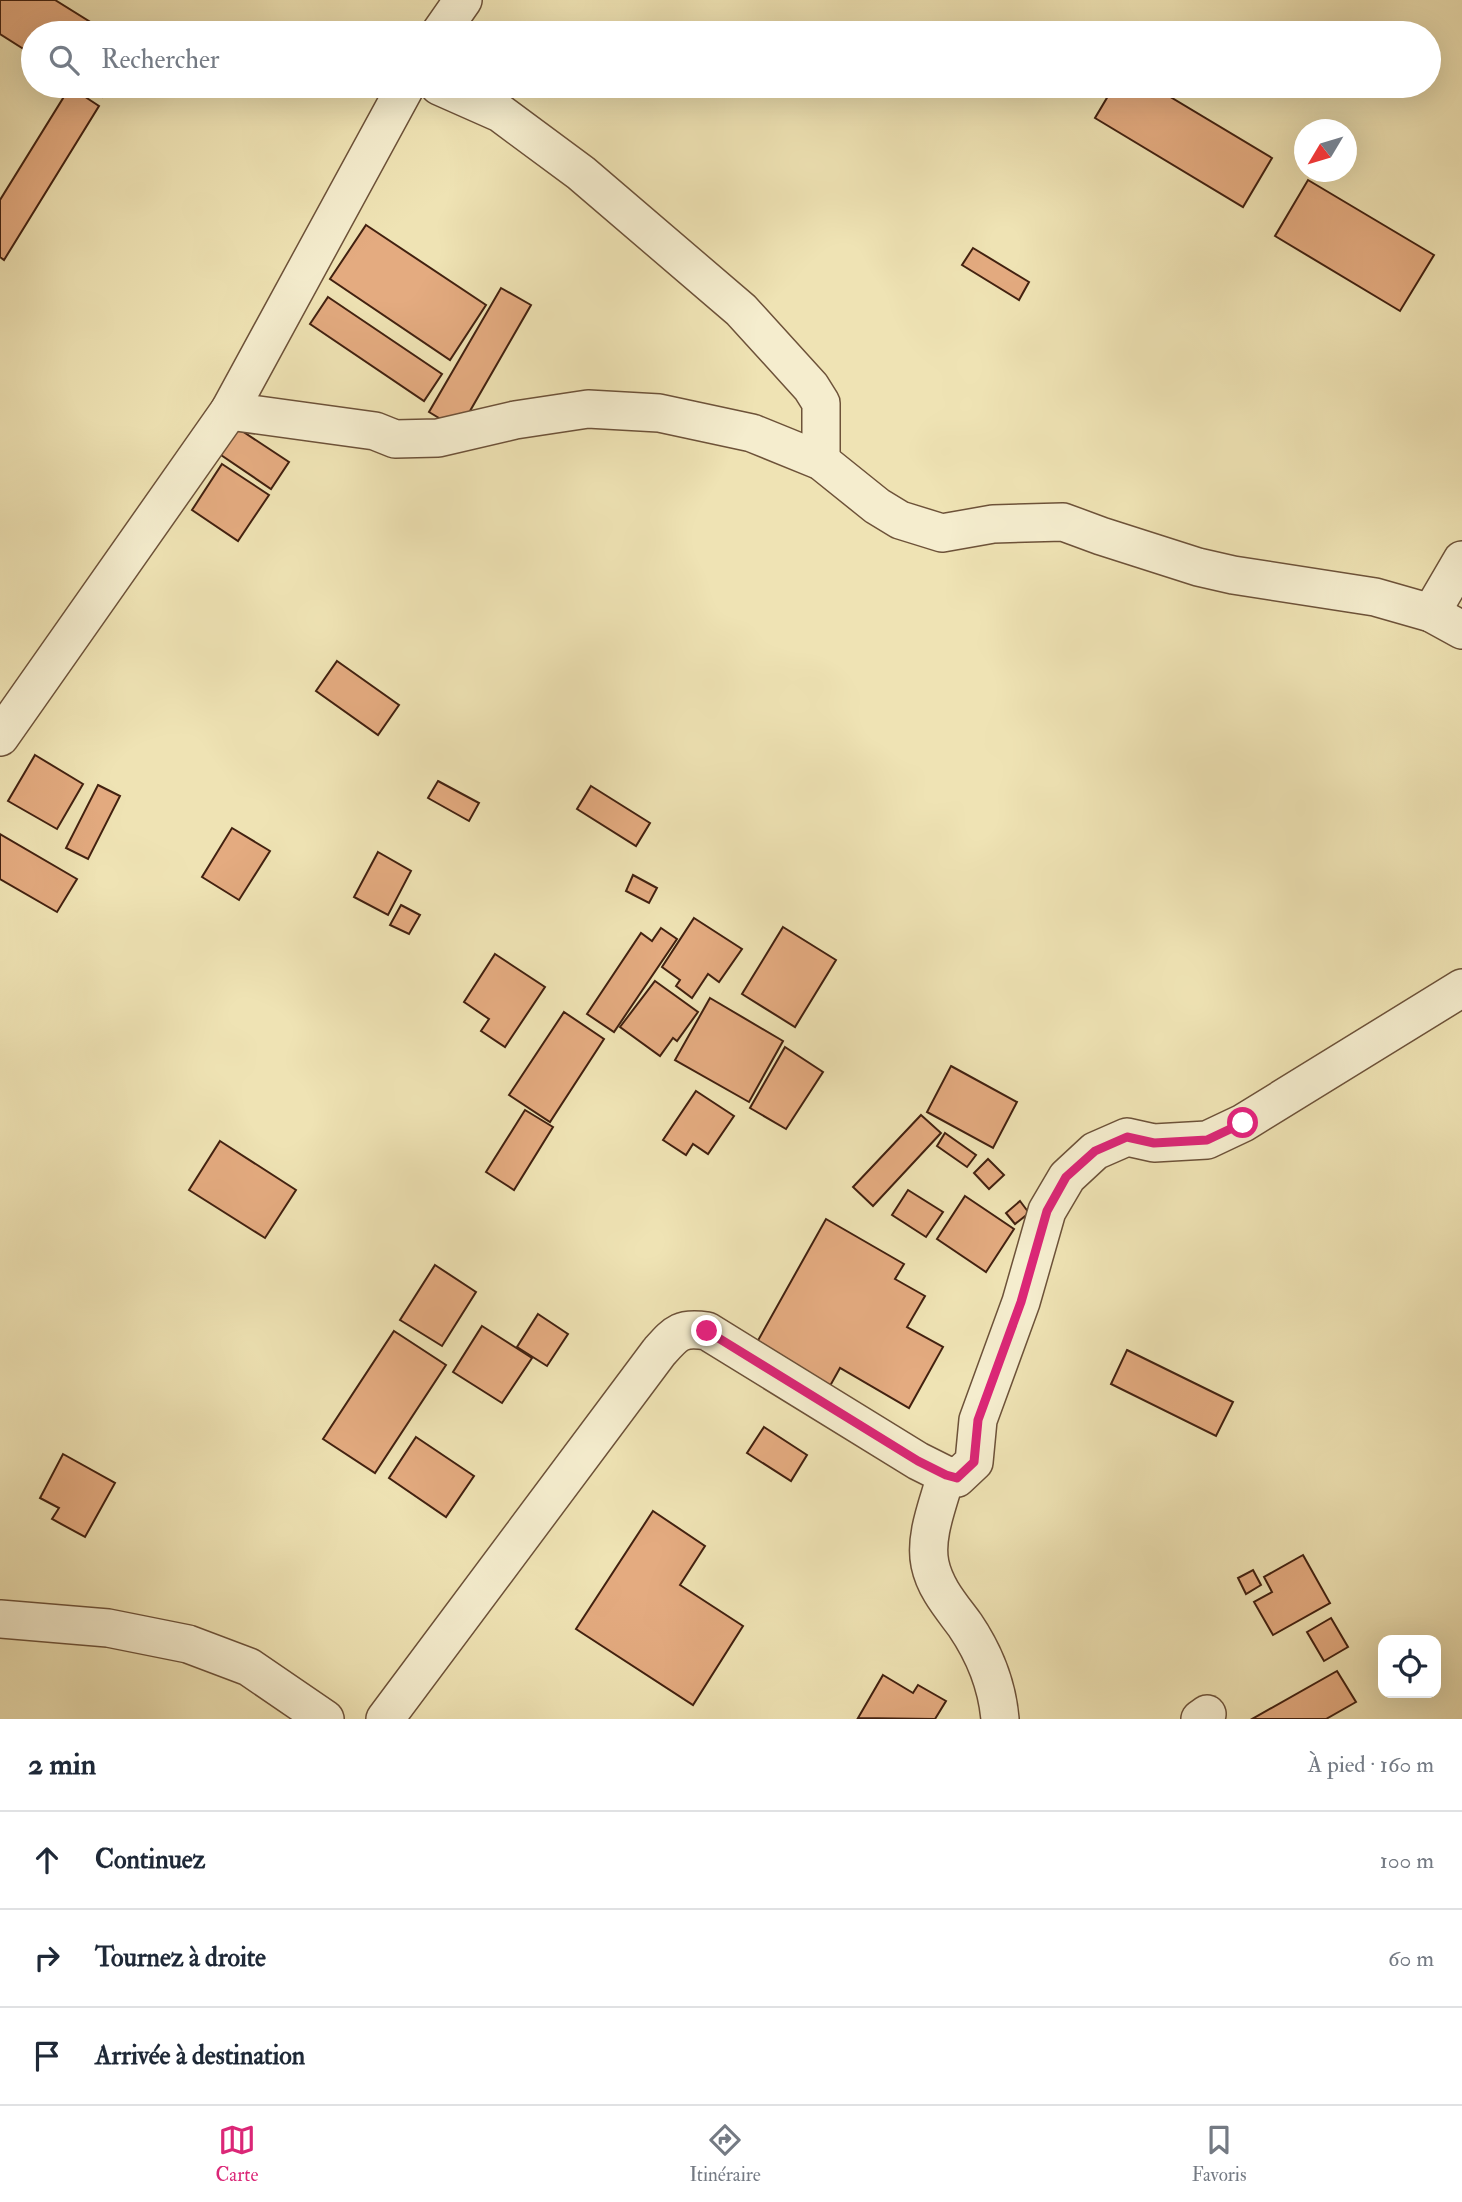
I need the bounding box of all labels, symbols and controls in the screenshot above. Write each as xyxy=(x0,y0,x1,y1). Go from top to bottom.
search box xyxy=(21,21,1441,98)
icon: search xyxy=(45,41,83,79)
text: Rechercher xyxy=(101,44,220,76)
north arrow xyxy=(1294,119,1357,182)
route start xyxy=(1227,1107,1258,1138)
route end xyxy=(691,1315,722,1346)
map controls xyxy=(1378,1635,1441,1698)
button: locate xyxy=(1378,1635,1441,1698)
text: 2 min xyxy=(28,1746,96,1783)
text: À pied · 160 m xyxy=(1308,1750,1434,1779)
icon: ahead xyxy=(28,1841,66,1879)
text: Continuez xyxy=(95,1844,205,1876)
text: 100 m xyxy=(1380,1846,1434,1875)
icon: right xyxy=(28,1939,66,1977)
text: Tournez à droite xyxy=(95,1942,266,1974)
text: 60 m xyxy=(1388,1944,1434,1973)
icon: arrive xyxy=(28,2037,66,2075)
text: Arrivée à destination xyxy=(95,2040,305,2072)
tab: Carte xyxy=(216,2121,258,2187)
tab: Itinéraire xyxy=(689,2121,761,2187)
tab: Favoris xyxy=(1192,2121,1246,2187)

